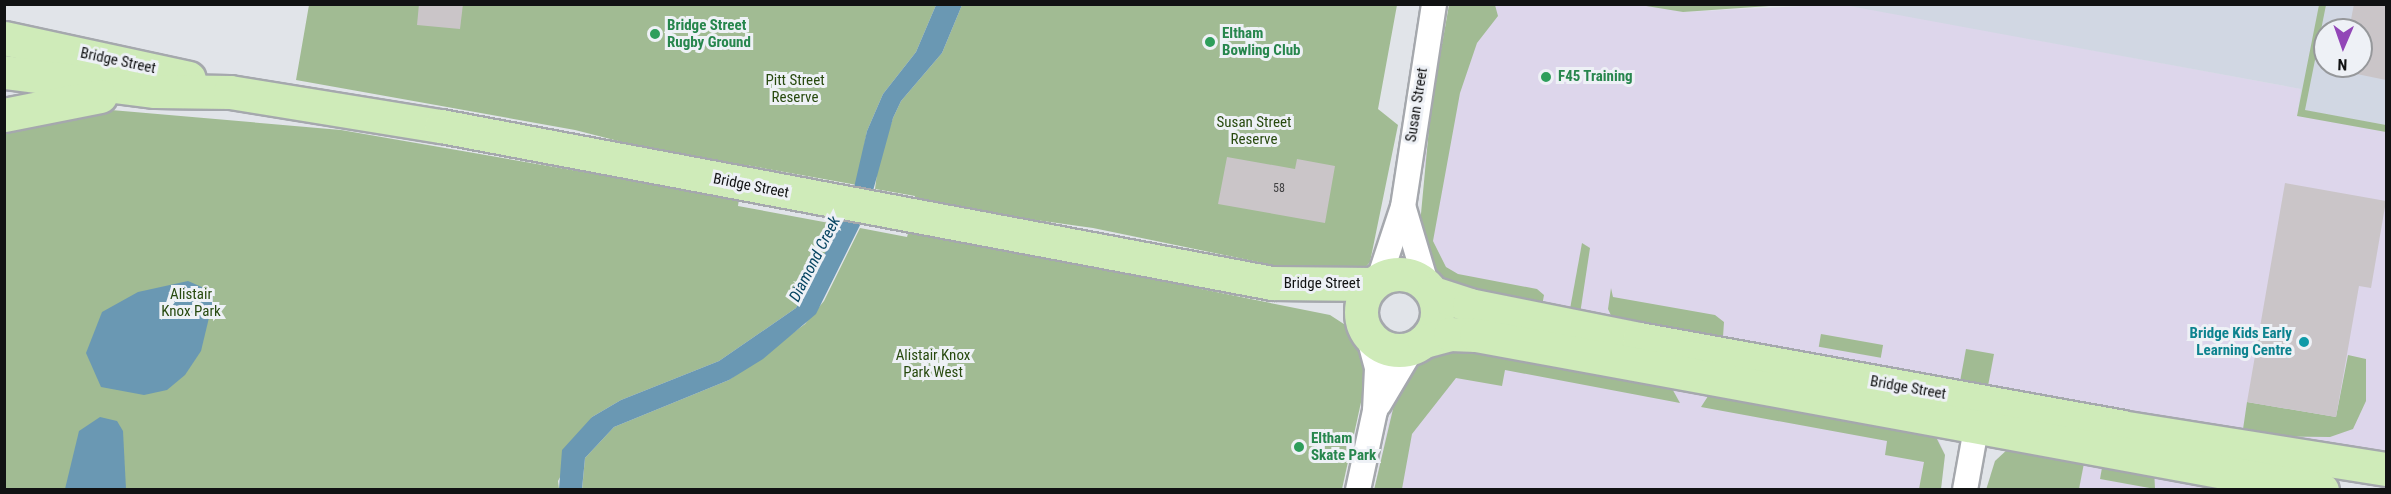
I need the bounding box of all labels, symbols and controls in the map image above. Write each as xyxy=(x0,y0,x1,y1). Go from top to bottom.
place label: Bridge Street Rugby Ground xyxy=(667,16,751,51)
north arrow xyxy=(2313,18,2373,78)
place label: Eltham Bowling Club xyxy=(1222,24,1300,59)
marker: Bridge Street Rugby Ground xyxy=(648,27,662,41)
marker: Eltham Bowling Club xyxy=(1203,35,1217,49)
street label: Bridge Street xyxy=(79,44,157,78)
text: N xyxy=(2337,55,2348,74)
street label: Susan Street xyxy=(1402,67,1432,143)
place label: F45 Training xyxy=(1558,68,1633,86)
marker: F45 Training xyxy=(1539,70,1553,84)
park label: Pitt Street Reserve xyxy=(765,71,825,106)
park label: Susan Street Reserve xyxy=(1217,113,1291,148)
street label: Bridge Street xyxy=(712,170,790,202)
house number: 58 xyxy=(1273,182,1285,196)
water label: Diamond Creek xyxy=(785,213,845,305)
street label: Bridge Street xyxy=(1284,275,1360,293)
park label: Alistair Knox Park xyxy=(161,285,221,320)
place label: Bridge Kids Early Learning Centre xyxy=(2190,324,2292,359)
marker: Bridge Kids Early Learning Centre xyxy=(2297,335,2311,349)
park label: Alistair Knox Park West xyxy=(896,346,970,381)
street label: Bridge Street xyxy=(1869,372,1947,404)
place label: Eltham Skate Park xyxy=(1311,429,1376,464)
marker: Eltham Skate Park xyxy=(1292,440,1306,454)

